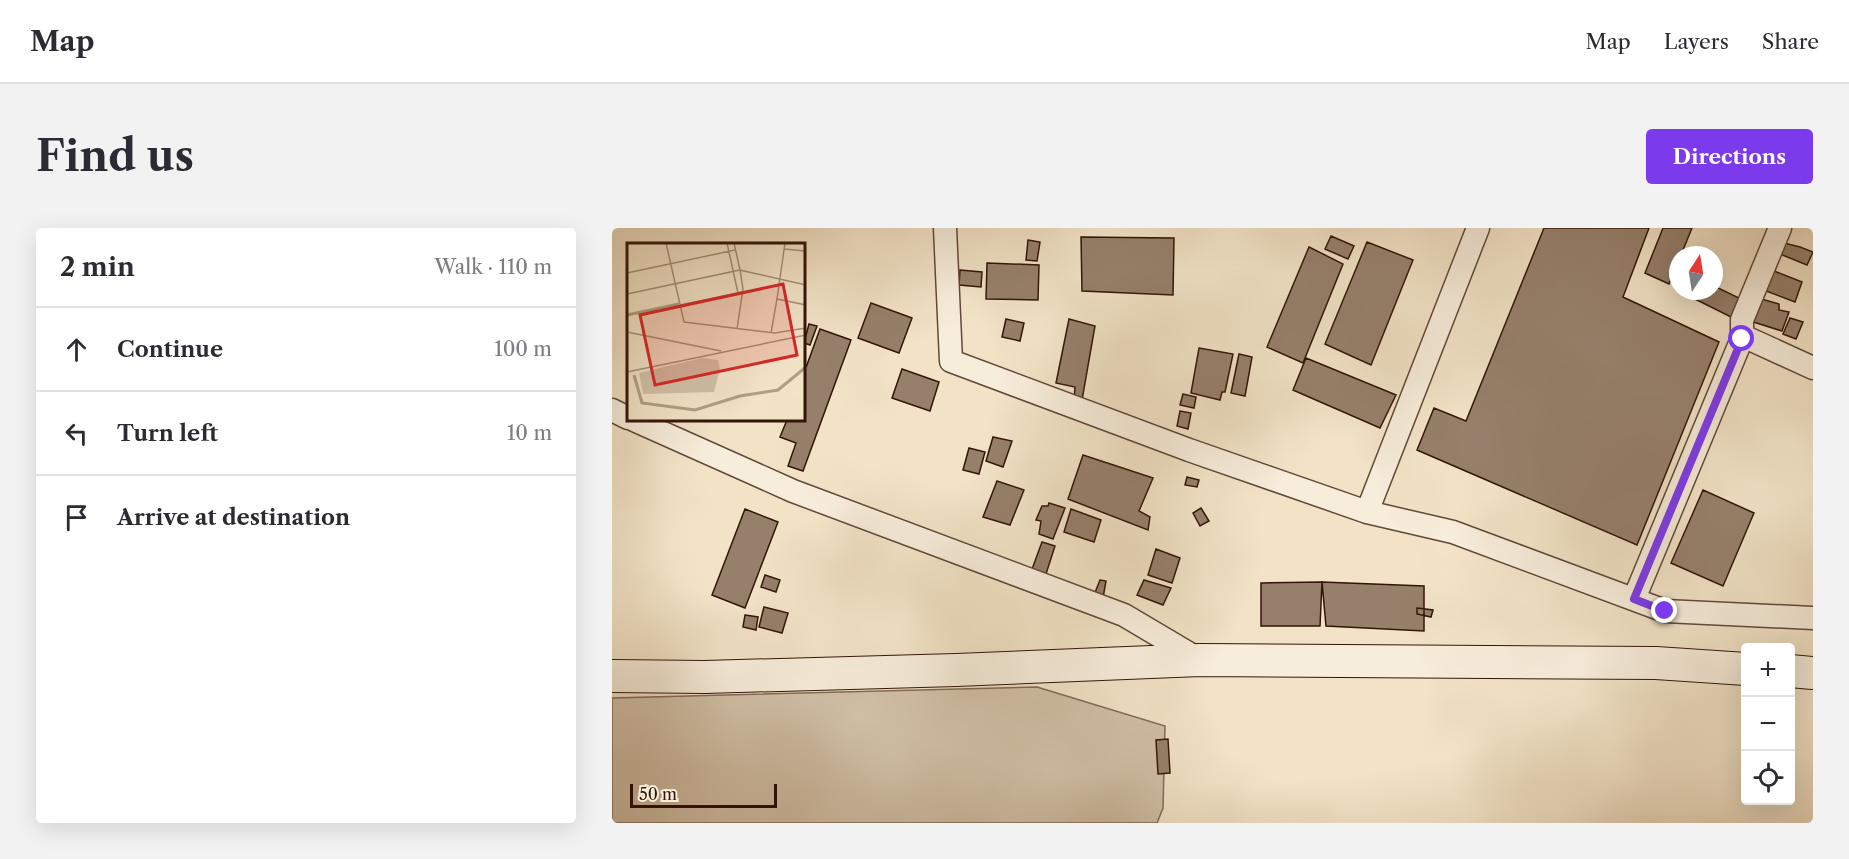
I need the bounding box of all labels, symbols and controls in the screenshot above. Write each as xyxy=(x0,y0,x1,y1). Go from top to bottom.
text: Map xyxy=(30,24,94,58)
text: Map xyxy=(1586,29,1631,54)
text: Layers xyxy=(1664,29,1729,54)
text: Share xyxy=(1762,29,1819,54)
button: Directions xyxy=(1646,129,1813,184)
text: Find us xyxy=(36,130,194,182)
inset map xyxy=(627,243,806,422)
north arrow xyxy=(1669,246,1723,300)
text: 2 min xyxy=(60,251,135,283)
text: Walk · 110 m xyxy=(435,255,552,279)
route start xyxy=(1728,325,1754,351)
icon: ahead xyxy=(60,333,93,366)
text: Continue xyxy=(117,336,223,363)
text: 100 m xyxy=(494,337,552,361)
icon: left xyxy=(60,417,93,450)
text: Turn left xyxy=(117,420,218,447)
text: 10 m xyxy=(507,421,552,445)
icon: arrive xyxy=(60,501,93,534)
text: Arrive at destination xyxy=(117,504,350,531)
route end xyxy=(1651,597,1677,623)
map controls xyxy=(1741,643,1795,805)
button: + xyxy=(1741,643,1795,697)
button: − xyxy=(1741,697,1795,751)
button: locate xyxy=(1741,751,1795,805)
scale bar xyxy=(630,781,777,808)
text: 50 m xyxy=(639,784,677,804)

